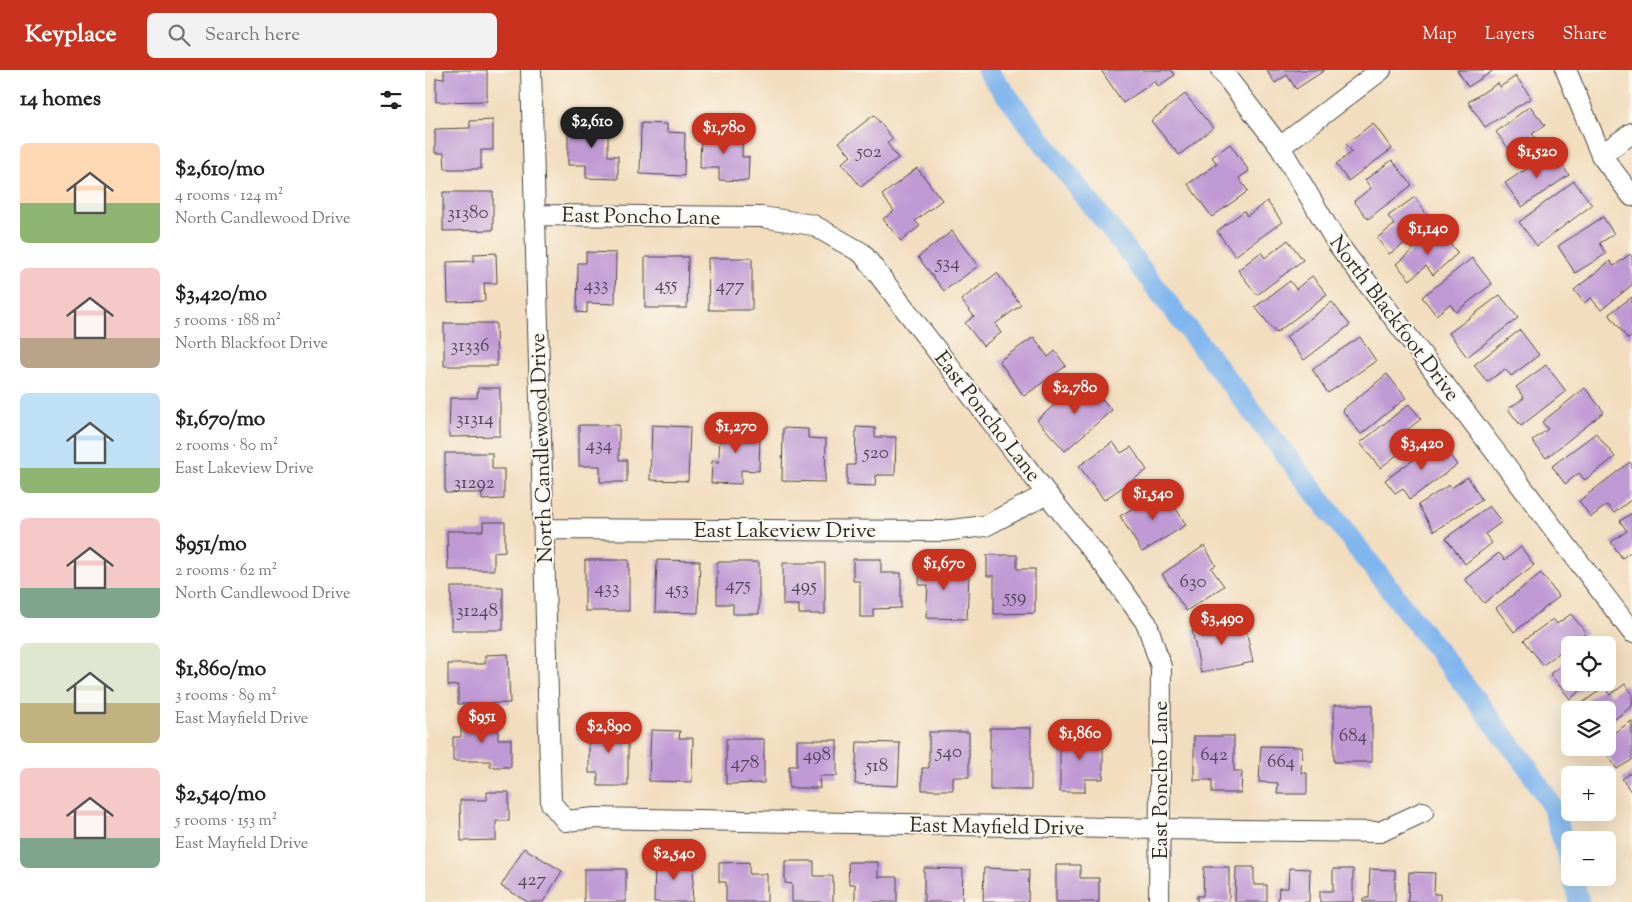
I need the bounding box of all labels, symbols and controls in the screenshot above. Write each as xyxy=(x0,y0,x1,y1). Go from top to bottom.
search box xyxy=(147,13,497,58)
text: Keyplace xyxy=(25,18,117,52)
icon: search xyxy=(165,21,193,49)
text: Search here xyxy=(205,22,300,49)
text: Map xyxy=(1422,22,1457,48)
text: Layers xyxy=(1485,22,1535,48)
text: Share xyxy=(1563,22,1607,48)
text: 14 homes xyxy=(20,85,101,115)
icon: filters xyxy=(377,86,405,114)
pin: $2,610 xyxy=(551,106,633,149)
text: $2,610 xyxy=(571,111,613,134)
pin: $1,780 xyxy=(683,112,765,155)
text: $1,780 xyxy=(703,117,745,140)
pin: $1,520 xyxy=(1496,136,1578,179)
house number: 502 xyxy=(855,139,882,166)
text: $1,520 xyxy=(1517,141,1557,164)
text: $2,610/mo xyxy=(175,155,265,185)
icon: home xyxy=(60,163,120,223)
text: 4 rooms · 124 m² xyxy=(175,185,283,208)
house number: 31380 xyxy=(447,200,489,227)
street label: East Poncho Lane xyxy=(561,202,721,234)
text: North Candlewood Drive xyxy=(175,208,350,231)
pin: $1,140 xyxy=(1387,214,1469,256)
text: $1,140 xyxy=(1408,218,1448,241)
street label: North Blackfoot Drive xyxy=(1321,230,1466,408)
house number: 534 xyxy=(935,250,960,277)
house number: 433 xyxy=(584,272,608,299)
house number: 455 xyxy=(655,272,678,299)
house number: 477 xyxy=(716,273,745,300)
text: $3,420/mo xyxy=(175,280,267,310)
icon: home xyxy=(60,288,120,348)
text: 5 rooms · 188 m² xyxy=(175,310,281,333)
street label: North Candlewood Drive xyxy=(524,332,562,564)
text: North Blackfoot Drive xyxy=(175,333,328,356)
house number: 31336 xyxy=(451,333,489,360)
street label: East Poncho Lane xyxy=(926,345,1047,489)
pin: $2,780 xyxy=(1034,372,1116,415)
text: $2,780 xyxy=(1053,377,1097,400)
text: $1,670/mo xyxy=(175,405,265,435)
house number: 31314 xyxy=(456,406,494,433)
pin: $1,270 xyxy=(695,412,777,454)
icon: home xyxy=(60,413,120,473)
text: $1,270 xyxy=(715,416,757,439)
pin: $3,420 xyxy=(1381,428,1463,471)
house number: 434 xyxy=(586,432,613,459)
text: $3,420 xyxy=(1400,433,1444,456)
text: 2 rooms · 80 m² xyxy=(175,435,278,458)
house number: 520 xyxy=(862,440,889,467)
text: East Lakeview Drive xyxy=(175,458,314,481)
house number: 31292 xyxy=(453,470,495,497)
pin: $1,540 xyxy=(1112,478,1194,521)
text: $1,540 xyxy=(1133,483,1173,506)
street label: East Lakeview Drive xyxy=(694,517,876,547)
text: $951/mo xyxy=(175,530,247,560)
icon: home xyxy=(60,538,120,598)
pin: $1,670 xyxy=(903,548,985,591)
text: $1,670 xyxy=(923,553,965,576)
text: 2 rooms · 62 m² xyxy=(175,560,277,583)
house number: 630 xyxy=(1180,569,1207,596)
house number: 475 xyxy=(725,572,751,599)
house number: 495 xyxy=(791,573,817,600)
house number: 433 xyxy=(595,575,619,602)
house number: 453 xyxy=(665,576,689,603)
text: North Candlewood Drive xyxy=(175,583,350,606)
house number: 559 xyxy=(1003,584,1026,611)
house number: 31248 xyxy=(456,598,498,625)
pin: $3,490 xyxy=(1181,604,1263,646)
text: $3,490 xyxy=(1200,608,1244,631)
map controls xyxy=(1561,636,1616,886)
button: locate xyxy=(1561,636,1616,691)
text: $1,860/mo xyxy=(175,655,266,685)
icon: home xyxy=(60,663,120,723)
text: 3 rooms · 89 m² xyxy=(175,685,277,708)
street label: East Poncho Lane xyxy=(1147,701,1177,859)
button: layers xyxy=(1561,701,1616,756)
pin: $951 xyxy=(452,702,512,744)
text: $951 xyxy=(468,706,496,729)
text: East Mayfield Drive xyxy=(175,708,308,731)
pin: $2,890 xyxy=(568,712,650,754)
text: $2,890 xyxy=(587,716,631,739)
pin: $1,860 xyxy=(1039,718,1121,761)
text: $1,860 xyxy=(1059,723,1101,746)
house number: 684 xyxy=(1339,723,1368,750)
house number: 540 xyxy=(935,739,962,766)
house number: 498 xyxy=(803,742,831,769)
house number: 642 xyxy=(1200,742,1228,769)
house number: 664 xyxy=(1267,749,1295,776)
house number: 478 xyxy=(731,750,759,777)
house number: 518 xyxy=(865,753,888,780)
button: + xyxy=(1561,766,1616,821)
text: $2,540/mo xyxy=(175,780,266,810)
icon: home xyxy=(60,788,120,848)
text: 5 rooms · 153 m² xyxy=(175,810,277,833)
street label: East Mayfield Drive xyxy=(909,811,1085,845)
button: − xyxy=(1561,831,1616,886)
text: East Mayfield Drive xyxy=(175,833,308,856)
pin: $2,540 xyxy=(633,838,715,881)
text: $2,540 xyxy=(653,843,695,866)
house number: 427 xyxy=(518,867,546,894)

